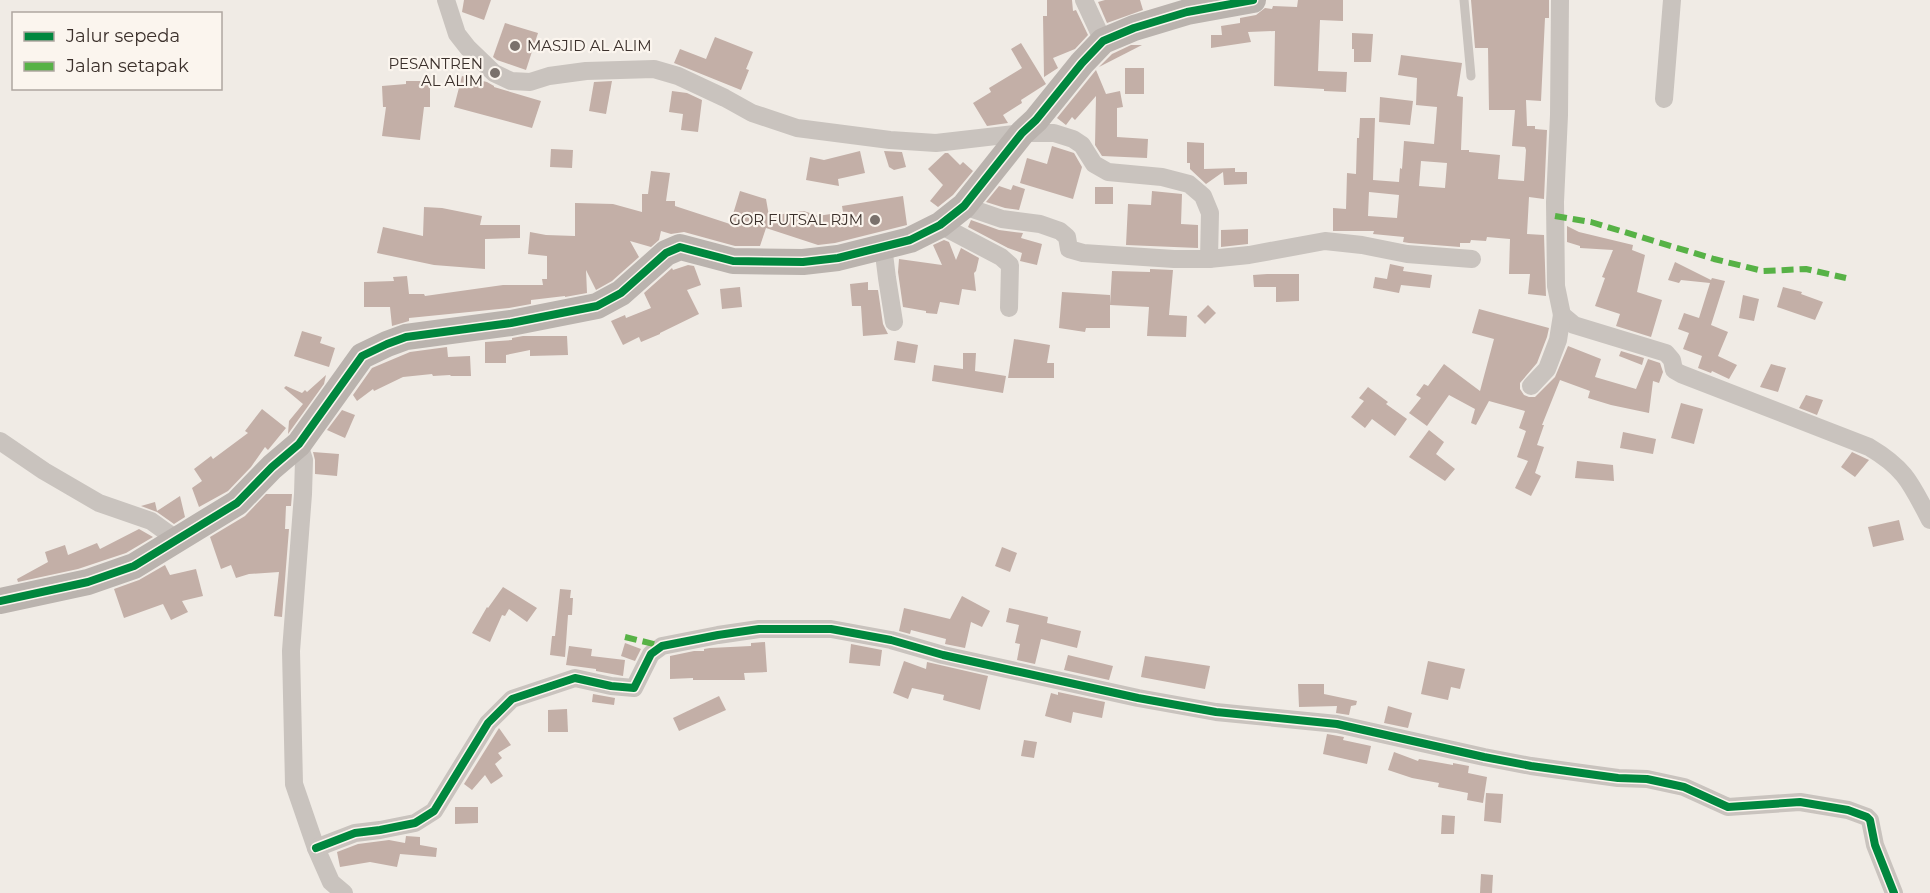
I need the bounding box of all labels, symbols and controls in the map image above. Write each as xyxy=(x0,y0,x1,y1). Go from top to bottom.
legend xyxy=(12,12,222,90)
text: Jalur sepeda xyxy=(65,25,180,47)
place label: MASJID AL ALIM xyxy=(527,36,652,55)
marker: MASJID AL ALIM xyxy=(508,39,522,53)
place label: PESANTREN AL ALIM xyxy=(388,54,483,90)
text: Jalan setapak xyxy=(65,55,189,77)
marker: PESANTREN AL ALIM xyxy=(488,66,502,80)
place label: GOR FUTSAL RJM xyxy=(729,210,863,229)
marker: GOR FUTSAL RJM xyxy=(868,213,882,227)

